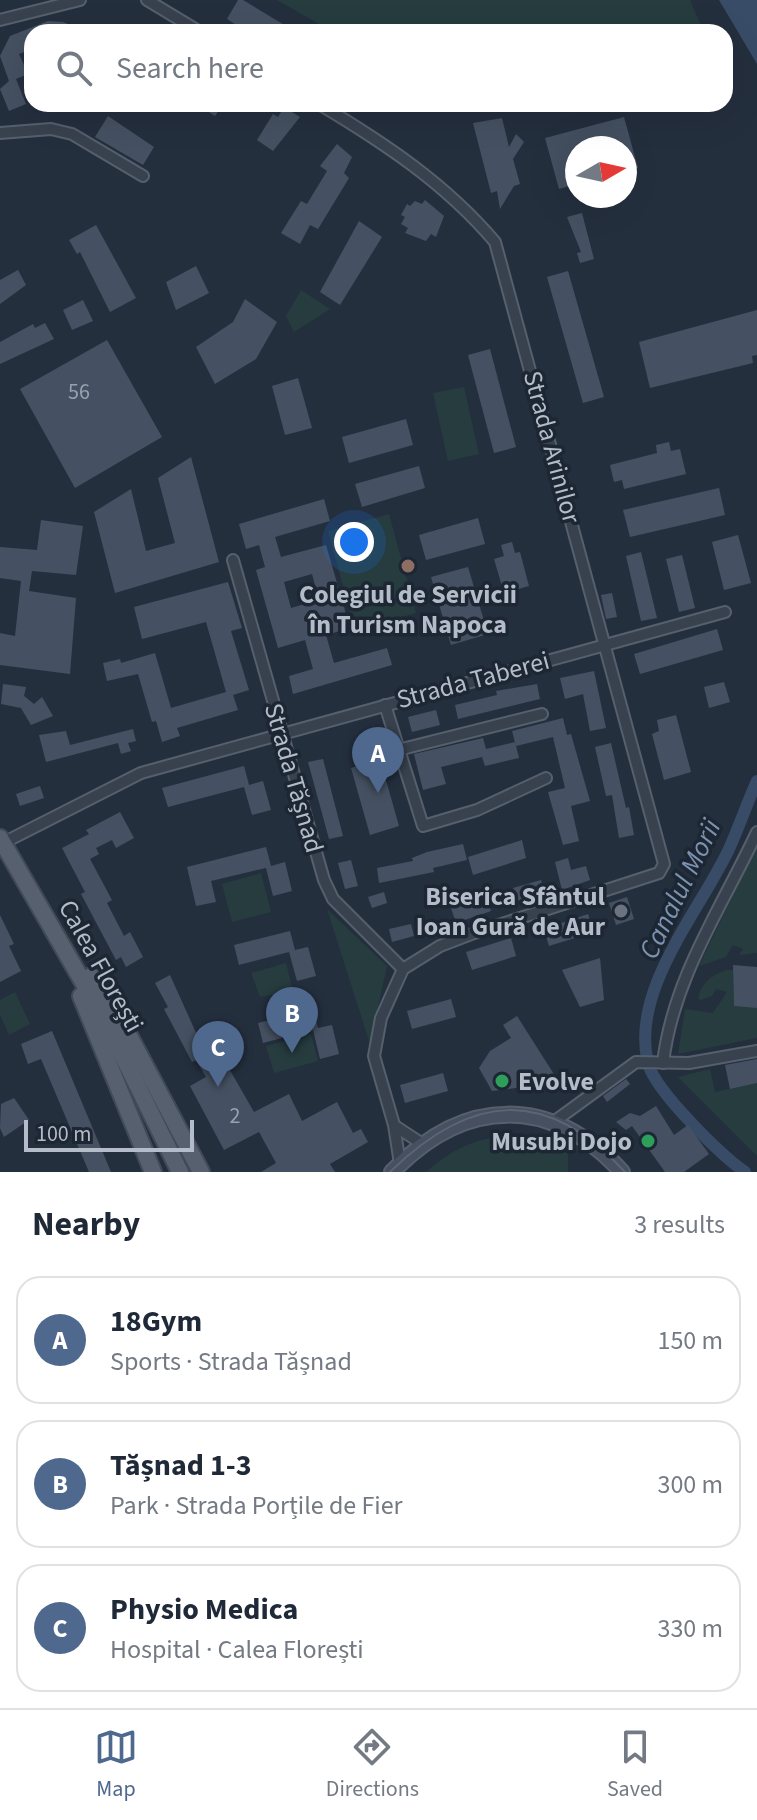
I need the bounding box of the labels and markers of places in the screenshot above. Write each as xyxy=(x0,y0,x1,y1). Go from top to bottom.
marker: Colegiul de Servicii în Turism Napoca xyxy=(399,557,417,575)
place label: Colegiul de Servicii în Turism Napoca xyxy=(299,576,517,643)
pin: A xyxy=(352,727,404,793)
place label: Biserica Sfântul Ioan Gură de Aur xyxy=(416,878,606,945)
marker: Biserica Sfântul Ioan Gură de Aur xyxy=(612,902,630,920)
pin: B xyxy=(266,987,318,1053)
pin: C xyxy=(192,1021,244,1087)
place label: Evolve xyxy=(518,1063,594,1100)
marker: Evolve xyxy=(493,1072,511,1090)
place label: Musubi Dojo xyxy=(491,1123,632,1160)
marker: Musubi Dojo xyxy=(639,1132,657,1150)

